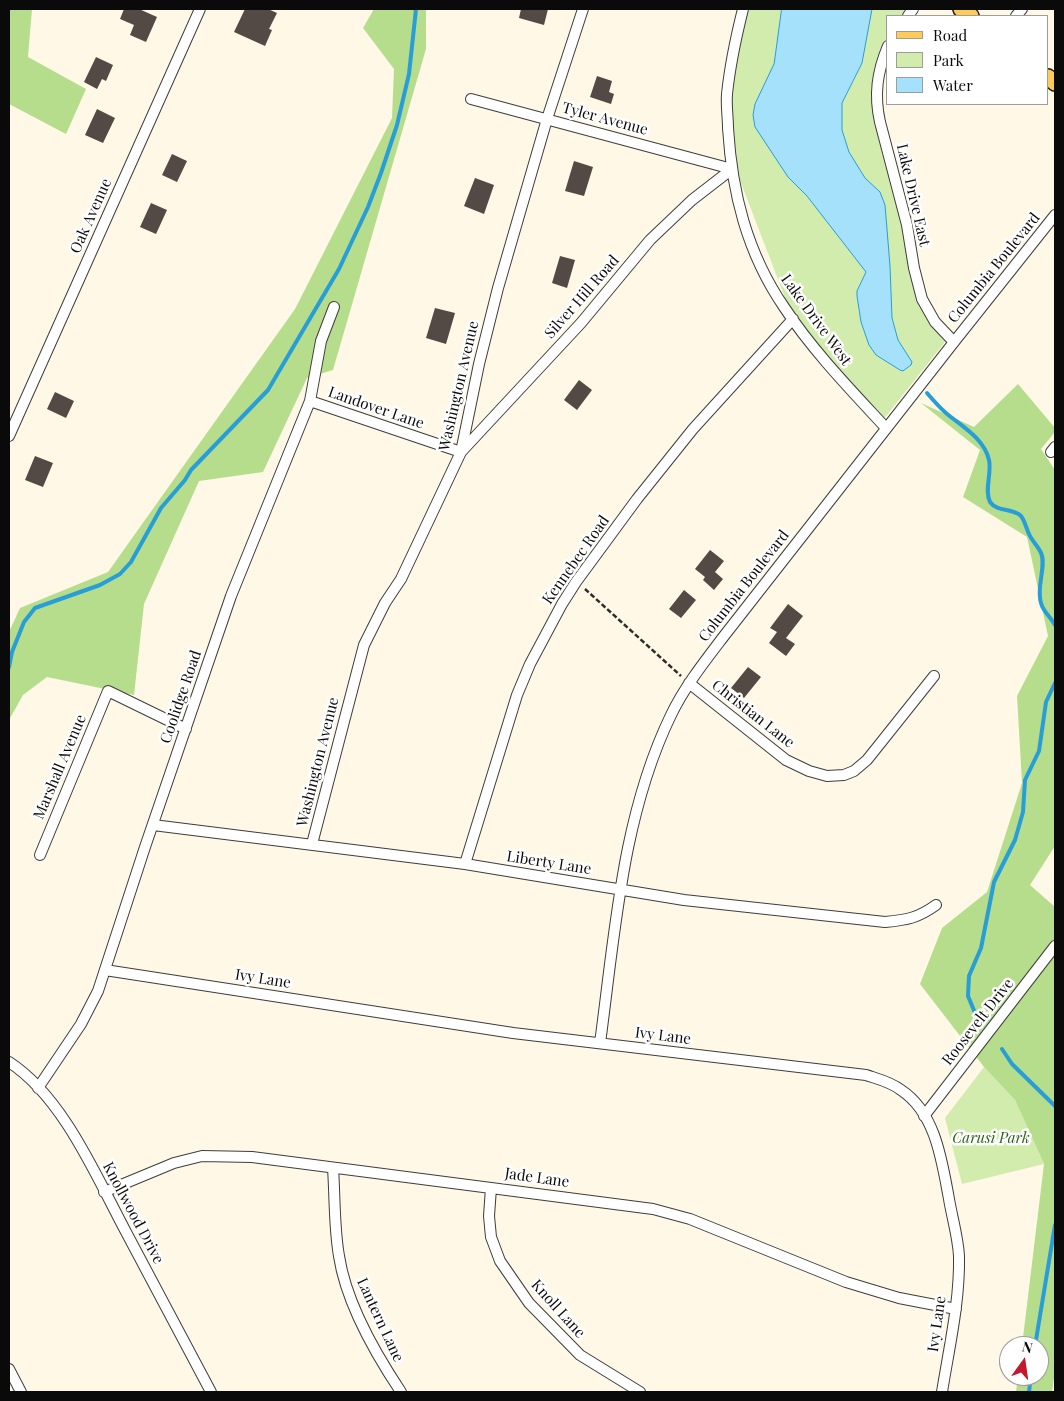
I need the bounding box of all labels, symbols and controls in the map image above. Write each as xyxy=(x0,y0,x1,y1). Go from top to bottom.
legend xyxy=(886,15,1049,105)
text: Road xyxy=(933,25,967,45)
text: Park xyxy=(933,50,964,70)
text: Water xyxy=(933,75,973,95)
street label: Tyler Avenue xyxy=(560,99,650,139)
street label: Lake Drive East xyxy=(892,142,934,248)
street label: Oak Avenue xyxy=(66,176,116,256)
street label: Columbia Boulevard xyxy=(944,209,1044,327)
street label: Silver Hill Road xyxy=(541,252,623,342)
street label: Lake Drive West xyxy=(777,271,855,369)
street label: Washington Avenue xyxy=(435,319,483,453)
street label: Landover Lane xyxy=(326,383,426,433)
street label: Kennebec Road xyxy=(539,512,613,608)
street label: Columbia Boulevard xyxy=(695,527,793,645)
street label: Coolidge Road xyxy=(157,648,205,746)
street label: Christian Lane xyxy=(708,676,798,752)
street label: Washington Avenue xyxy=(293,695,343,829)
street label: Marshall Avenue xyxy=(30,712,90,822)
street label: Liberty Lane xyxy=(505,847,593,879)
street label: Ivy Lane xyxy=(234,966,292,992)
street label: Roosevelt Drive xyxy=(939,975,1017,1069)
street label: Ivy Lane xyxy=(634,1024,692,1048)
park label: Carusi Park xyxy=(952,1129,1030,1147)
street label: Knollwood Drive xyxy=(99,1159,167,1267)
street label: Jade Lane xyxy=(504,1165,570,1191)
street label: Lantern Lane xyxy=(353,1275,407,1365)
street label: Knoll Lane xyxy=(527,1276,589,1342)
street label: Ivy Lane xyxy=(924,1295,950,1353)
north arrow xyxy=(999,1336,1049,1386)
text: N xyxy=(1020,1336,1035,1357)

